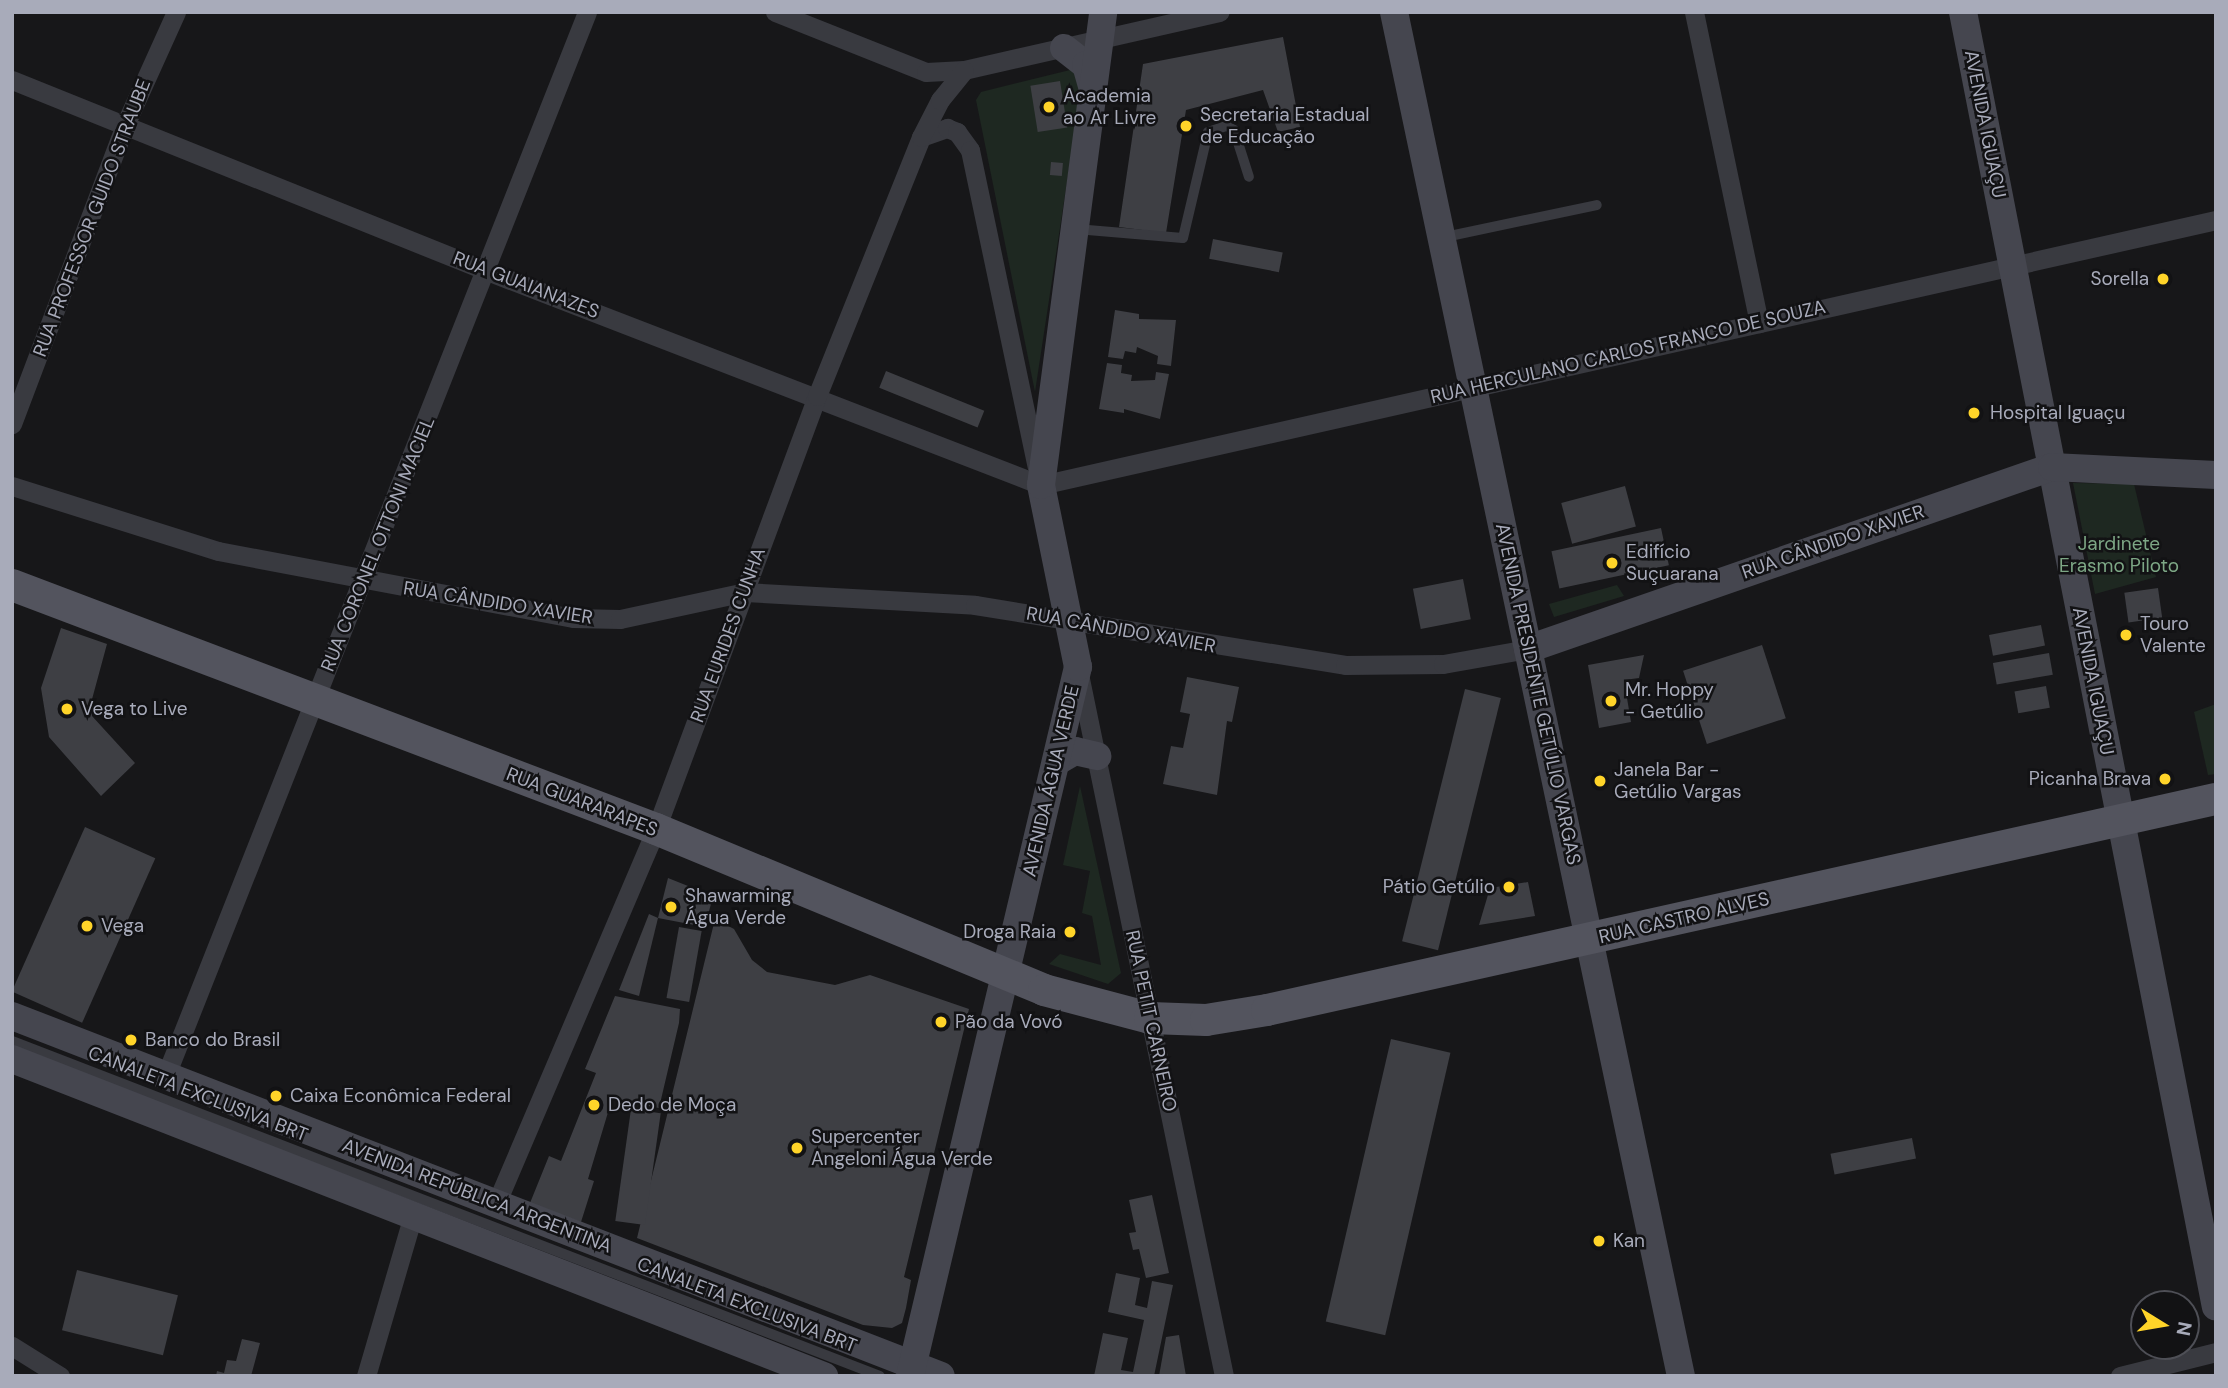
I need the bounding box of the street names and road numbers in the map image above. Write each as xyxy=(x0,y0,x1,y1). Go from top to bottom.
street label: AVENIDA IGUAÇU xyxy=(1959,48,2011,200)
street label: RUA PROFESSOR GUIDO STRAUBE xyxy=(28,76,156,360)
street label: RUA GUAIANAZES xyxy=(450,247,602,323)
street label: RUA HERCULANO CARLOS FRANCO DE SOUZA xyxy=(1428,295,1828,409)
street label: RUA CORONEL OTTONI MACIEL xyxy=(316,413,440,675)
street label: RUA CÂNDIDO XAVIER xyxy=(1739,500,1927,584)
street label: AVENIDA PRESIDENTE GETÚLIO VARGAS xyxy=(1491,521,1585,867)
street label: RUA EURIDES CUNHA xyxy=(686,544,770,726)
street label: RUA CÂNDIDO XAVIER xyxy=(402,577,594,629)
street label: RUA CÂNDIDO XAVIER xyxy=(1025,602,1217,658)
street label: AVENIDA IGUAÇU xyxy=(2067,605,2119,757)
street label: AVENIDA ÁGUA VERDE xyxy=(1018,683,1084,879)
street label: RUA GUARARAPES xyxy=(503,763,661,841)
street label: RUA CASTRO ALVES xyxy=(1597,887,1771,949)
street label: RUA PETIT CARNEIRO xyxy=(1121,928,1181,1114)
street label: CANALETA EXCLUSIVA BRT xyxy=(85,1042,311,1146)
street label: AVENIDA REPÚBLICA ARGENTINA xyxy=(339,1134,615,1258)
street label: CANALETA EXCLUSIVA BRT xyxy=(634,1253,860,1357)

